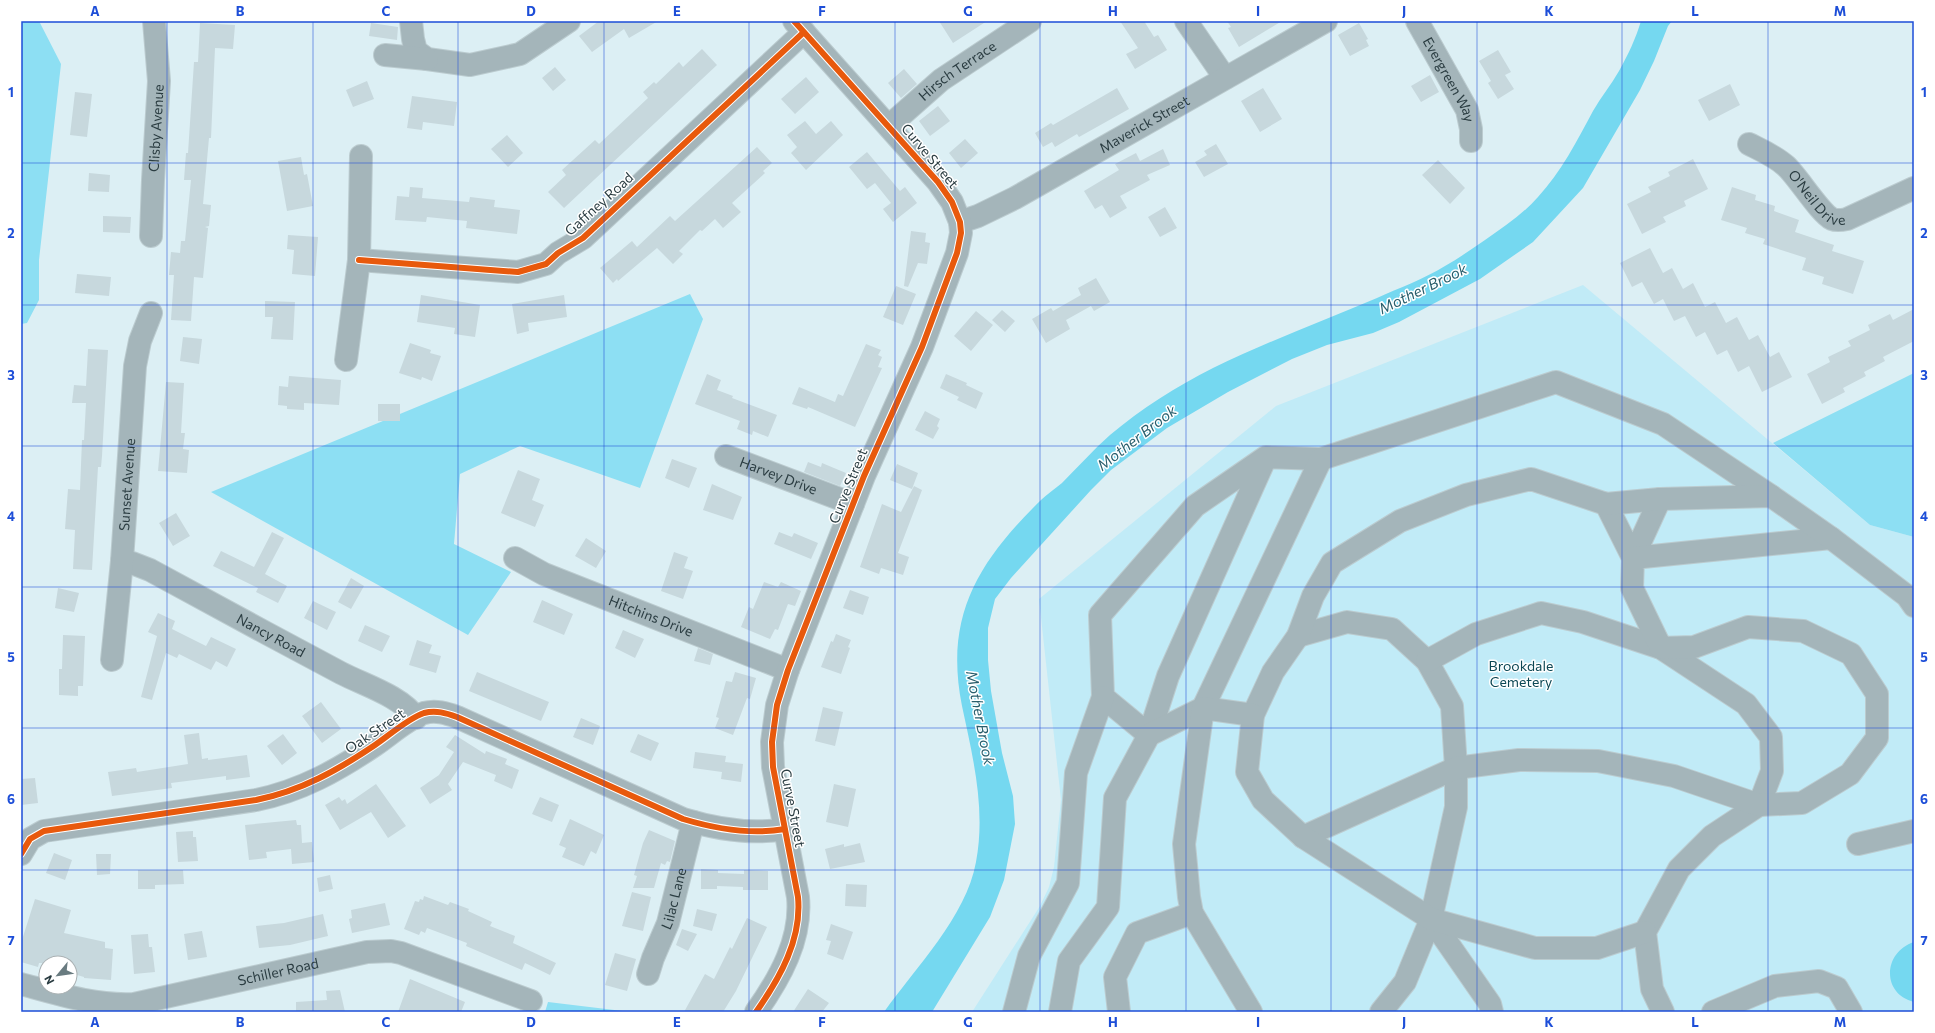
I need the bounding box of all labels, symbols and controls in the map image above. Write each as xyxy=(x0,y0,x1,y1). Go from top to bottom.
text: A xyxy=(90,3,100,19)
text: B xyxy=(236,3,245,19)
text: C xyxy=(382,3,391,19)
text: D xyxy=(526,3,536,19)
text: E xyxy=(673,3,681,19)
text: F xyxy=(818,3,826,19)
text: G xyxy=(963,3,973,19)
text: H xyxy=(1108,3,1118,19)
text: I xyxy=(1256,3,1260,19)
text: J xyxy=(1402,3,1406,19)
text: K xyxy=(1544,3,1554,19)
text: L xyxy=(1691,3,1699,19)
text: M xyxy=(1834,3,1846,19)
street label: Evergreen Way xyxy=(1420,34,1478,124)
street label: Hirsch Terrace xyxy=(915,37,999,104)
text: 1 xyxy=(8,84,14,100)
street label: Clisby Avenue xyxy=(145,84,167,172)
text: 1 xyxy=(1921,84,1927,100)
street label: Maverick Street xyxy=(1096,91,1192,156)
street label: Curve Street xyxy=(898,120,963,192)
street label: O'Neil Drive xyxy=(1785,166,1846,228)
street label: Gaffney Road xyxy=(561,168,636,239)
text: 2 xyxy=(7,225,15,241)
text: 2 xyxy=(1920,225,1928,241)
water label: Mother Brook xyxy=(1375,259,1470,317)
text: 3 xyxy=(7,367,15,383)
text: 3 xyxy=(1920,367,1928,383)
water label: Mother Brook xyxy=(1093,400,1180,474)
street label: Sunset Avenue xyxy=(115,438,138,532)
street label: Curve Street xyxy=(825,446,870,526)
street label: Harvey Drive xyxy=(738,453,820,498)
text: 4 xyxy=(7,508,15,524)
text: 4 xyxy=(1920,508,1928,524)
street label: Hitchins Drive xyxy=(606,591,696,640)
street label: Nancy Road xyxy=(234,610,308,660)
text: 5 xyxy=(7,649,15,665)
text: 5 xyxy=(1920,649,1928,665)
park label: Brookdale Cemetery xyxy=(1489,657,1553,690)
water label: Mother Brook xyxy=(963,669,999,768)
street label: Oak Street xyxy=(342,704,408,757)
street label: Curve Street xyxy=(778,767,809,849)
text: 6 xyxy=(7,791,15,807)
text: 6 xyxy=(1920,791,1928,807)
street label: Lilac Lane xyxy=(657,866,689,932)
text: 7 xyxy=(7,932,15,948)
text: 7 xyxy=(1920,932,1928,948)
street label: Schiller Road xyxy=(236,954,320,989)
north arrow xyxy=(38,955,78,995)
text: N xyxy=(41,973,57,987)
text: A xyxy=(90,1014,100,1030)
text: B xyxy=(236,1014,245,1030)
text: C xyxy=(382,1014,391,1030)
text: D xyxy=(526,1014,536,1030)
text: E xyxy=(673,1014,681,1030)
text: F xyxy=(818,1014,826,1030)
text: G xyxy=(963,1014,973,1030)
text: H xyxy=(1108,1014,1118,1030)
text: I xyxy=(1256,1014,1260,1030)
text: J xyxy=(1402,1014,1406,1030)
text: K xyxy=(1544,1014,1554,1030)
text: L xyxy=(1691,1014,1699,1030)
text: M xyxy=(1834,1014,1846,1030)

